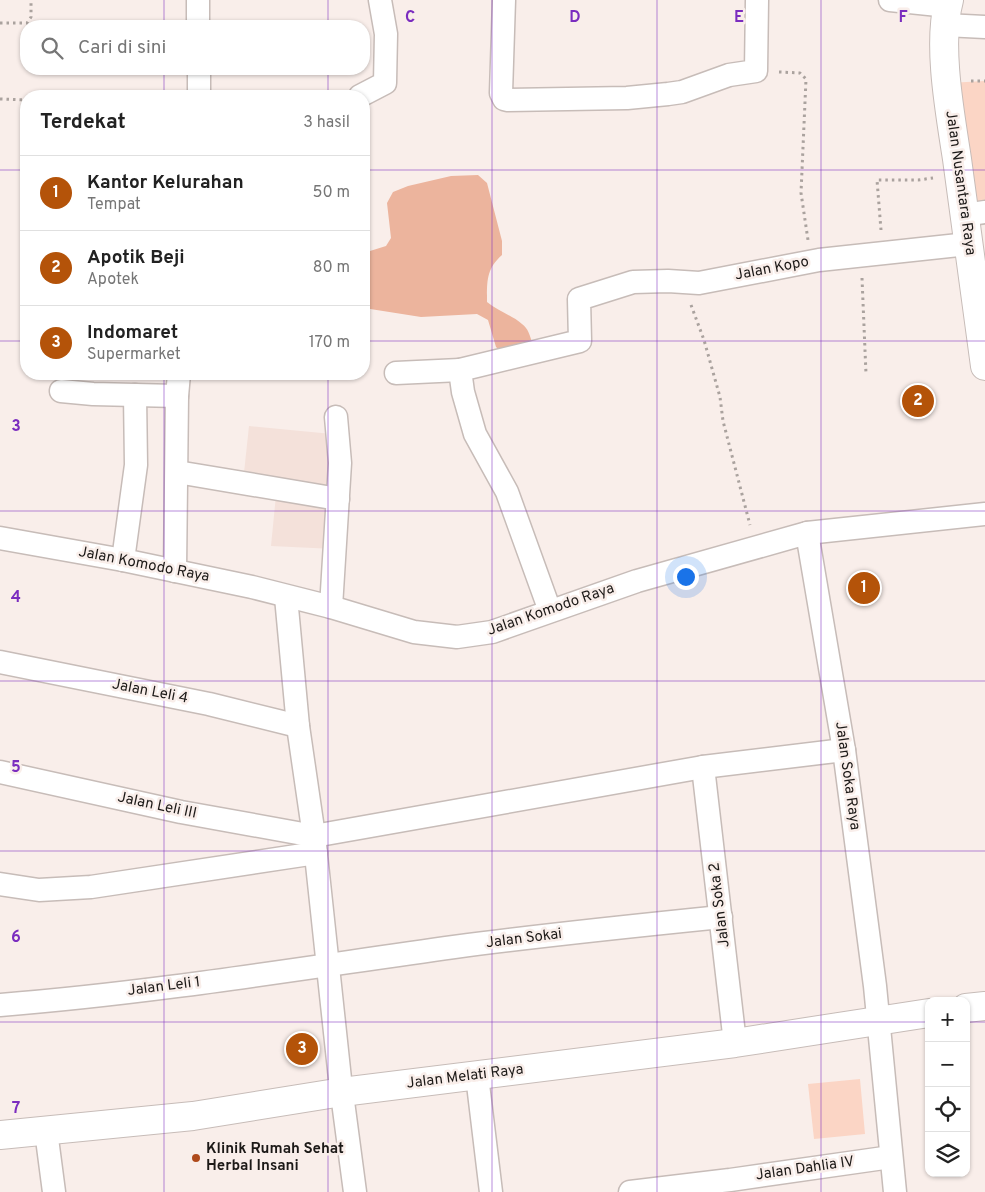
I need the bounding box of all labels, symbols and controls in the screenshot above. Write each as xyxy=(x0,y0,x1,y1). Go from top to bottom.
text: C xyxy=(405,8,415,28)
text: D xyxy=(569,8,581,28)
text: E xyxy=(734,8,744,28)
text: F xyxy=(898,8,908,28)
search box xyxy=(20,20,370,75)
icon: search xyxy=(38,34,66,62)
text: Cari di sini xyxy=(78,36,166,60)
text: Terdekat xyxy=(40,109,126,136)
street label: Jalan Nusantara Raya xyxy=(940,109,980,257)
text: 3 hasil xyxy=(303,113,350,133)
text: Kantor Kelurahan xyxy=(87,171,244,195)
text: 1 xyxy=(53,183,59,203)
text: 50 m xyxy=(313,183,350,203)
text: Tempat xyxy=(87,195,141,215)
text: Apotik Beji xyxy=(87,246,185,270)
street label: Jalan Kopo xyxy=(733,253,811,285)
text: 2 xyxy=(51,258,61,278)
text: 80 m xyxy=(313,258,350,278)
text: Apotek xyxy=(87,270,139,290)
text: Indomaret xyxy=(87,321,178,345)
text: 3 xyxy=(51,333,61,353)
text: 170 m xyxy=(309,333,350,353)
text: Supermarket xyxy=(87,345,181,365)
pin: 2 xyxy=(902,382,934,420)
text: 3 xyxy=(11,417,21,437)
street label: Jalan Komodo Raya xyxy=(77,543,211,587)
your location xyxy=(673,564,699,590)
pin: 1 xyxy=(848,569,880,607)
street label: Jalan Komodo Raya xyxy=(485,579,617,641)
text: 4 xyxy=(11,588,21,608)
street label: Jalan Leli 4 xyxy=(110,675,190,709)
street label: Jalan Soka Raya xyxy=(830,721,864,831)
text: 5 xyxy=(11,758,21,778)
street label: Jalan Leli III xyxy=(116,788,198,824)
street label: Jalan Soka 2 xyxy=(705,861,735,949)
street label: Jalan Sokai xyxy=(485,925,563,953)
text: 6 xyxy=(11,928,21,948)
street label: Jalan Leli 1 xyxy=(126,973,202,1001)
map controls xyxy=(925,997,970,1177)
button: + xyxy=(925,997,970,1042)
pin: 3 xyxy=(286,1030,318,1068)
button: − xyxy=(925,1042,970,1087)
street label: Jalan Melati Raya xyxy=(405,1060,525,1094)
button: locate xyxy=(925,1087,970,1132)
text: 7 xyxy=(12,1099,20,1119)
button: layers xyxy=(925,1132,970,1177)
place label: Klinik Rumah Sehat Herbal Insani xyxy=(206,1140,344,1176)
marker: Klinik Rumah Sehat Herbal Insani xyxy=(190,1152,202,1164)
street label: Jalan Dahlia IV xyxy=(754,1153,856,1185)

